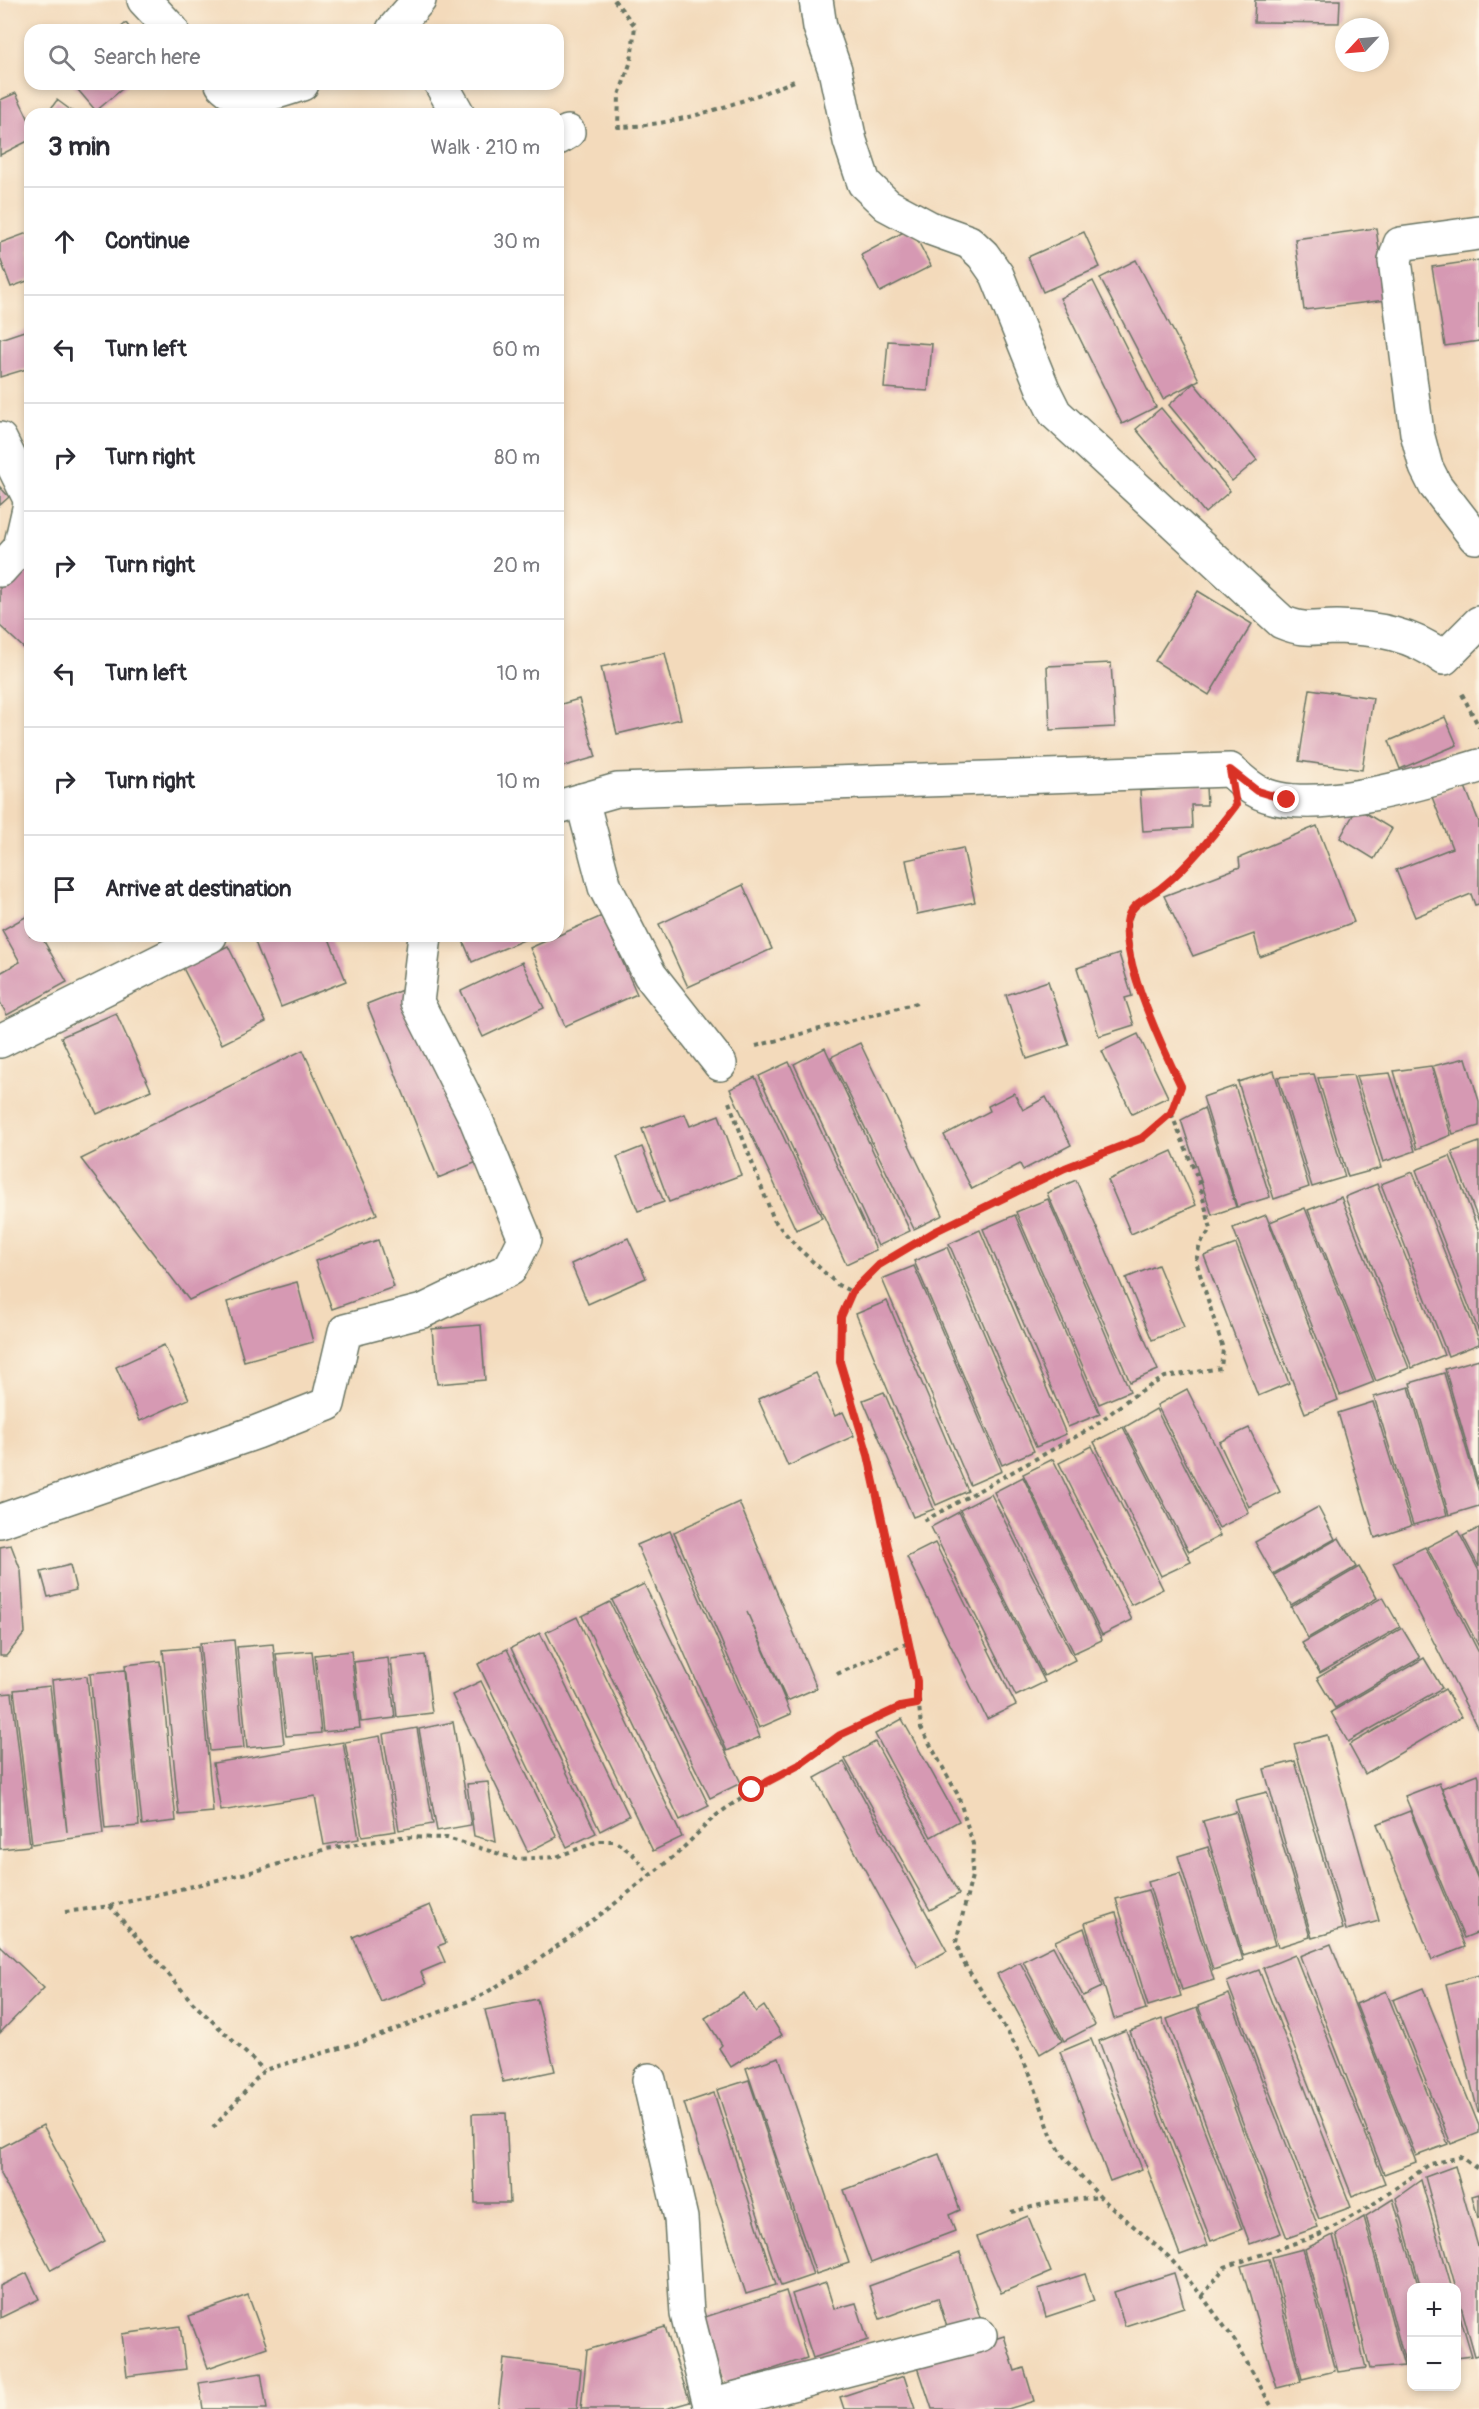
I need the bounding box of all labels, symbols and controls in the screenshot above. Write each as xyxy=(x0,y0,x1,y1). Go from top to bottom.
north arrow xyxy=(1335,18,1389,72)
search box xyxy=(24,24,564,90)
icon: search xyxy=(45,41,78,74)
text: Search here xyxy=(93,43,200,71)
text: 3 min xyxy=(48,131,110,163)
text: Walk · 210 m xyxy=(431,135,540,160)
icon: ahead xyxy=(48,225,81,258)
text: Continue xyxy=(105,227,189,255)
text: 30 m xyxy=(493,229,540,254)
icon: left xyxy=(48,333,81,366)
text: Turn left xyxy=(105,335,187,363)
text: 60 m xyxy=(493,337,540,362)
icon: right xyxy=(48,441,81,474)
text: Turn right xyxy=(105,443,195,471)
text: 80 m xyxy=(494,445,540,470)
icon: right xyxy=(48,549,81,582)
text: Turn right xyxy=(105,551,195,579)
text: 20 m xyxy=(493,553,540,578)
icon: left xyxy=(48,657,81,690)
text: Turn left xyxy=(105,659,187,687)
text: 10 m xyxy=(496,661,540,686)
icon: right xyxy=(48,765,81,798)
text: Turn right xyxy=(105,767,195,795)
text: 10 m xyxy=(496,769,540,794)
route end xyxy=(1273,786,1299,812)
icon: arrive xyxy=(48,873,81,906)
text: Arrive at destination xyxy=(105,875,291,903)
route start xyxy=(738,1776,764,1802)
map controls xyxy=(1407,2283,1461,2391)
button: + xyxy=(1407,2283,1461,2337)
button: − xyxy=(1407,2337,1461,2391)

